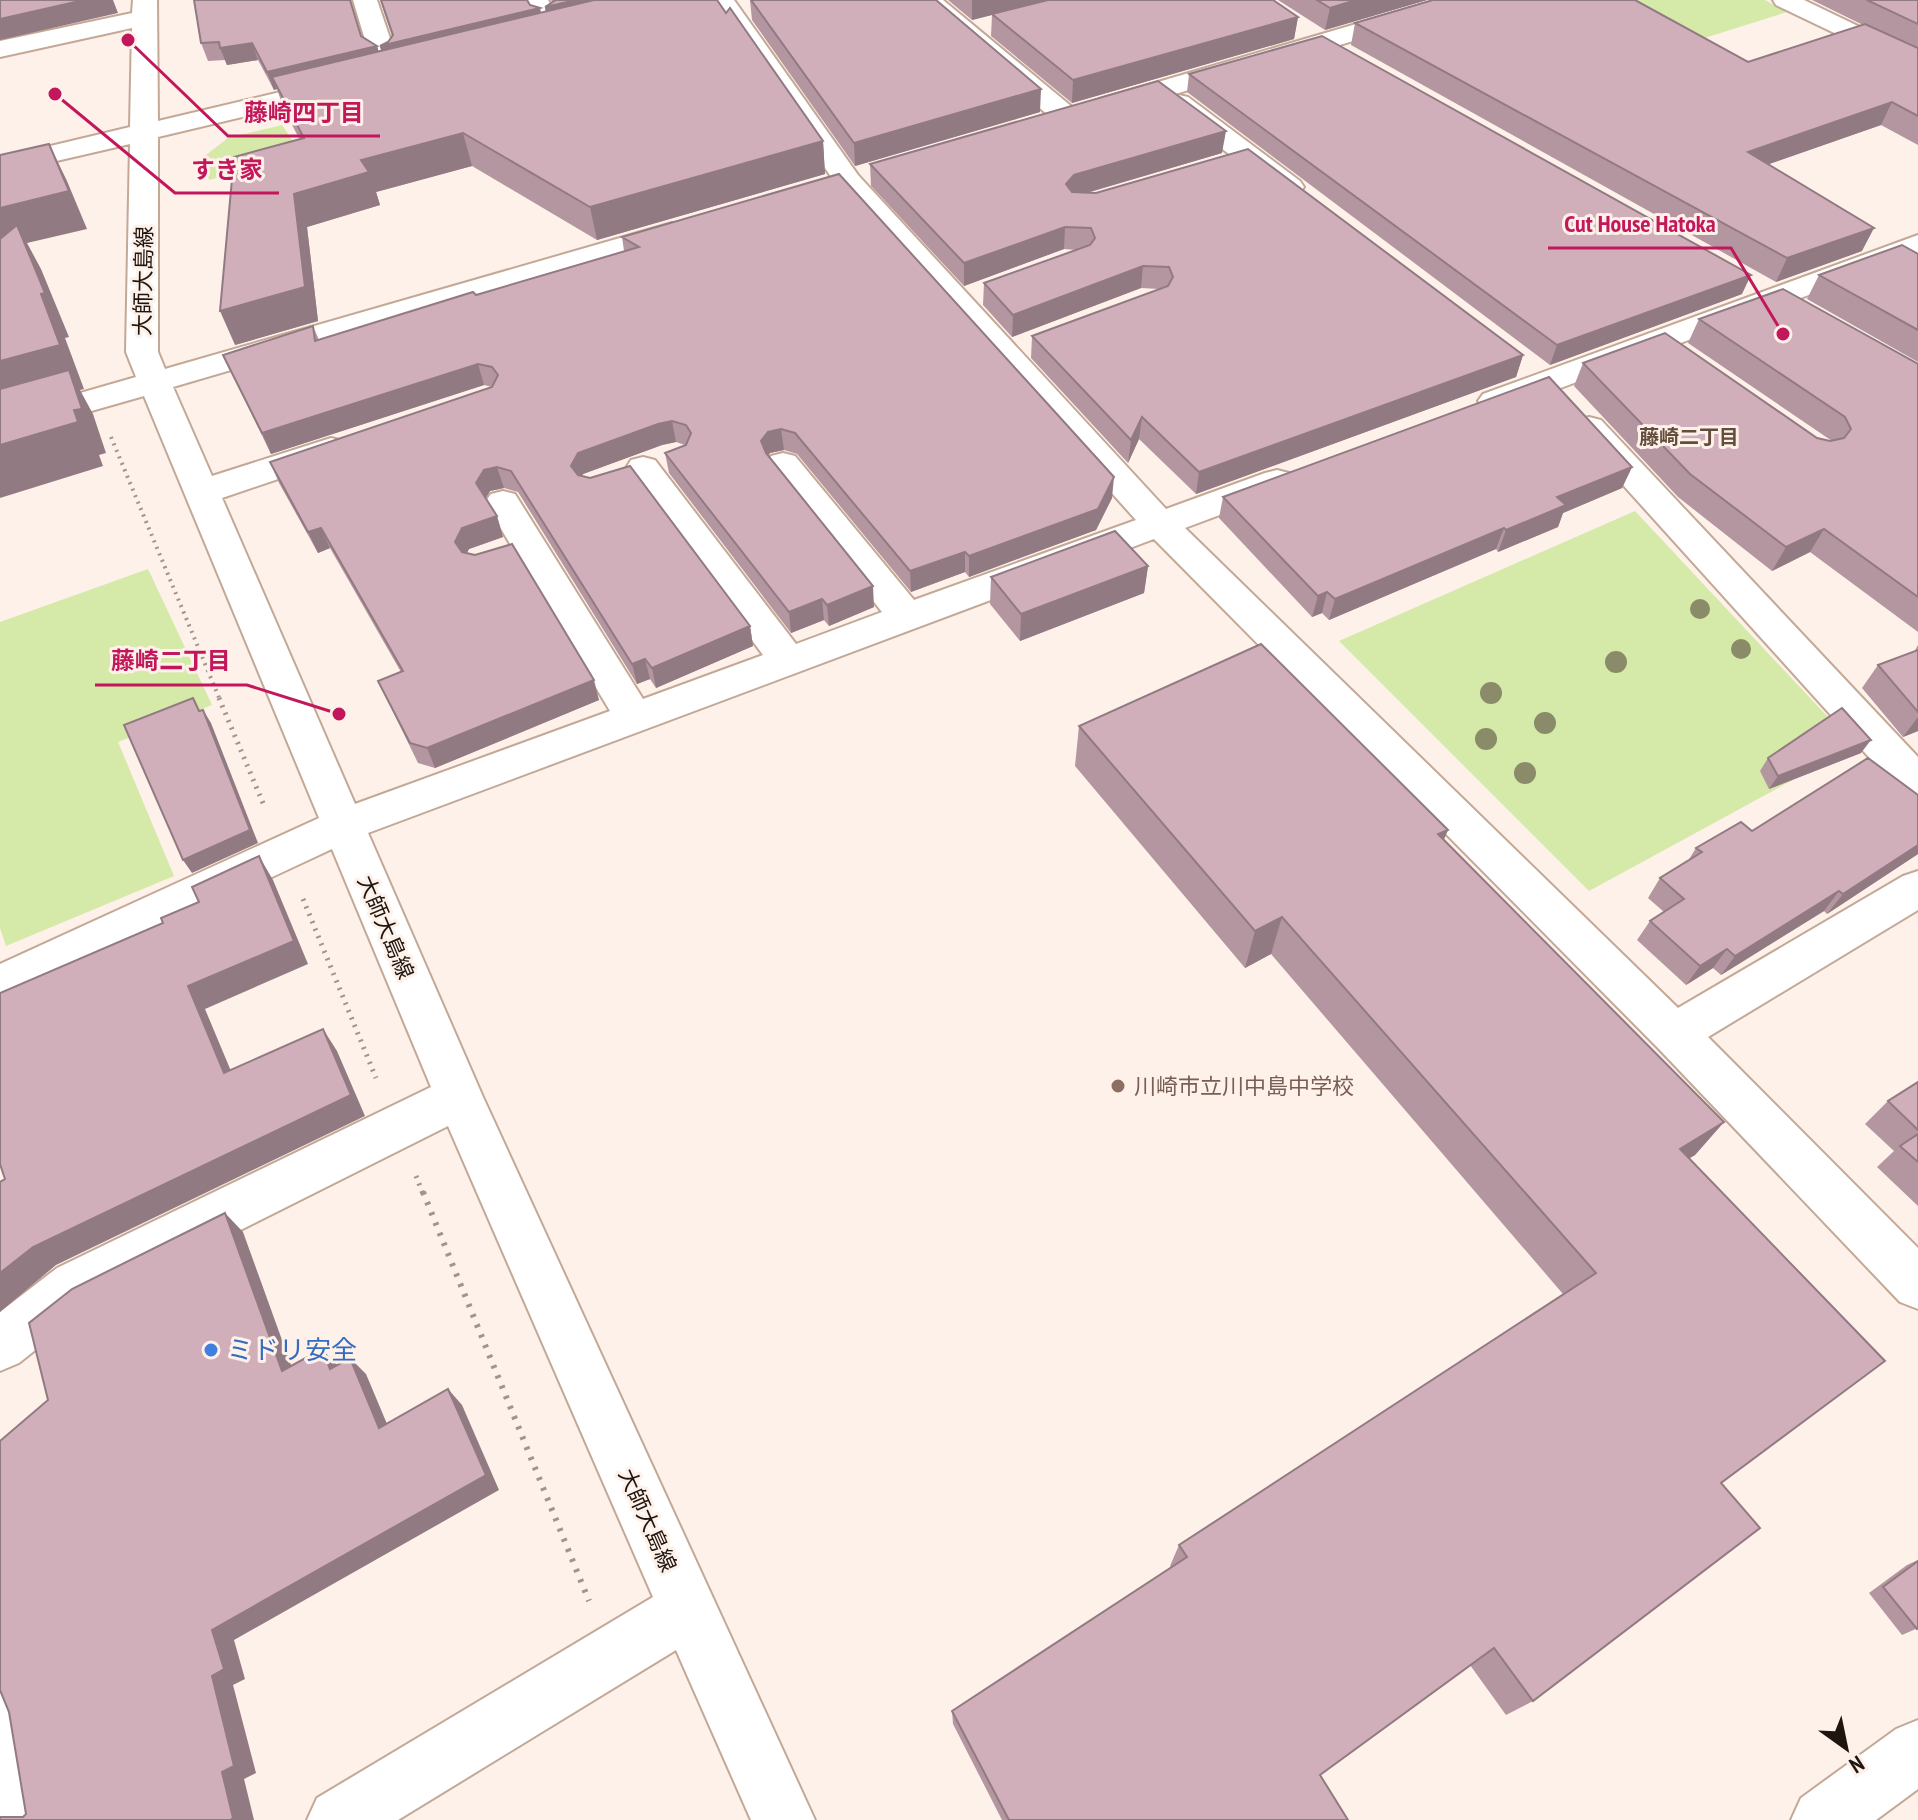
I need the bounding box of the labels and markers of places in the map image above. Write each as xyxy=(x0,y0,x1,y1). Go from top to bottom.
callout: 藤崎四丁目 xyxy=(228,88,380,136)
callout: すき家 xyxy=(175,145,279,193)
callout: Cut House Hatoka xyxy=(1548,200,1731,248)
callout: 藤崎二丁目 xyxy=(95,637,247,685)
place label: 川崎市立川中島中学校 xyxy=(1134,1072,1354,1100)
marker: 川崎市立川中島中学校 xyxy=(1109,1077,1127,1095)
place label: ミドリ安全 xyxy=(227,1333,357,1366)
marker: ミドリ安全 xyxy=(202,1341,220,1359)

